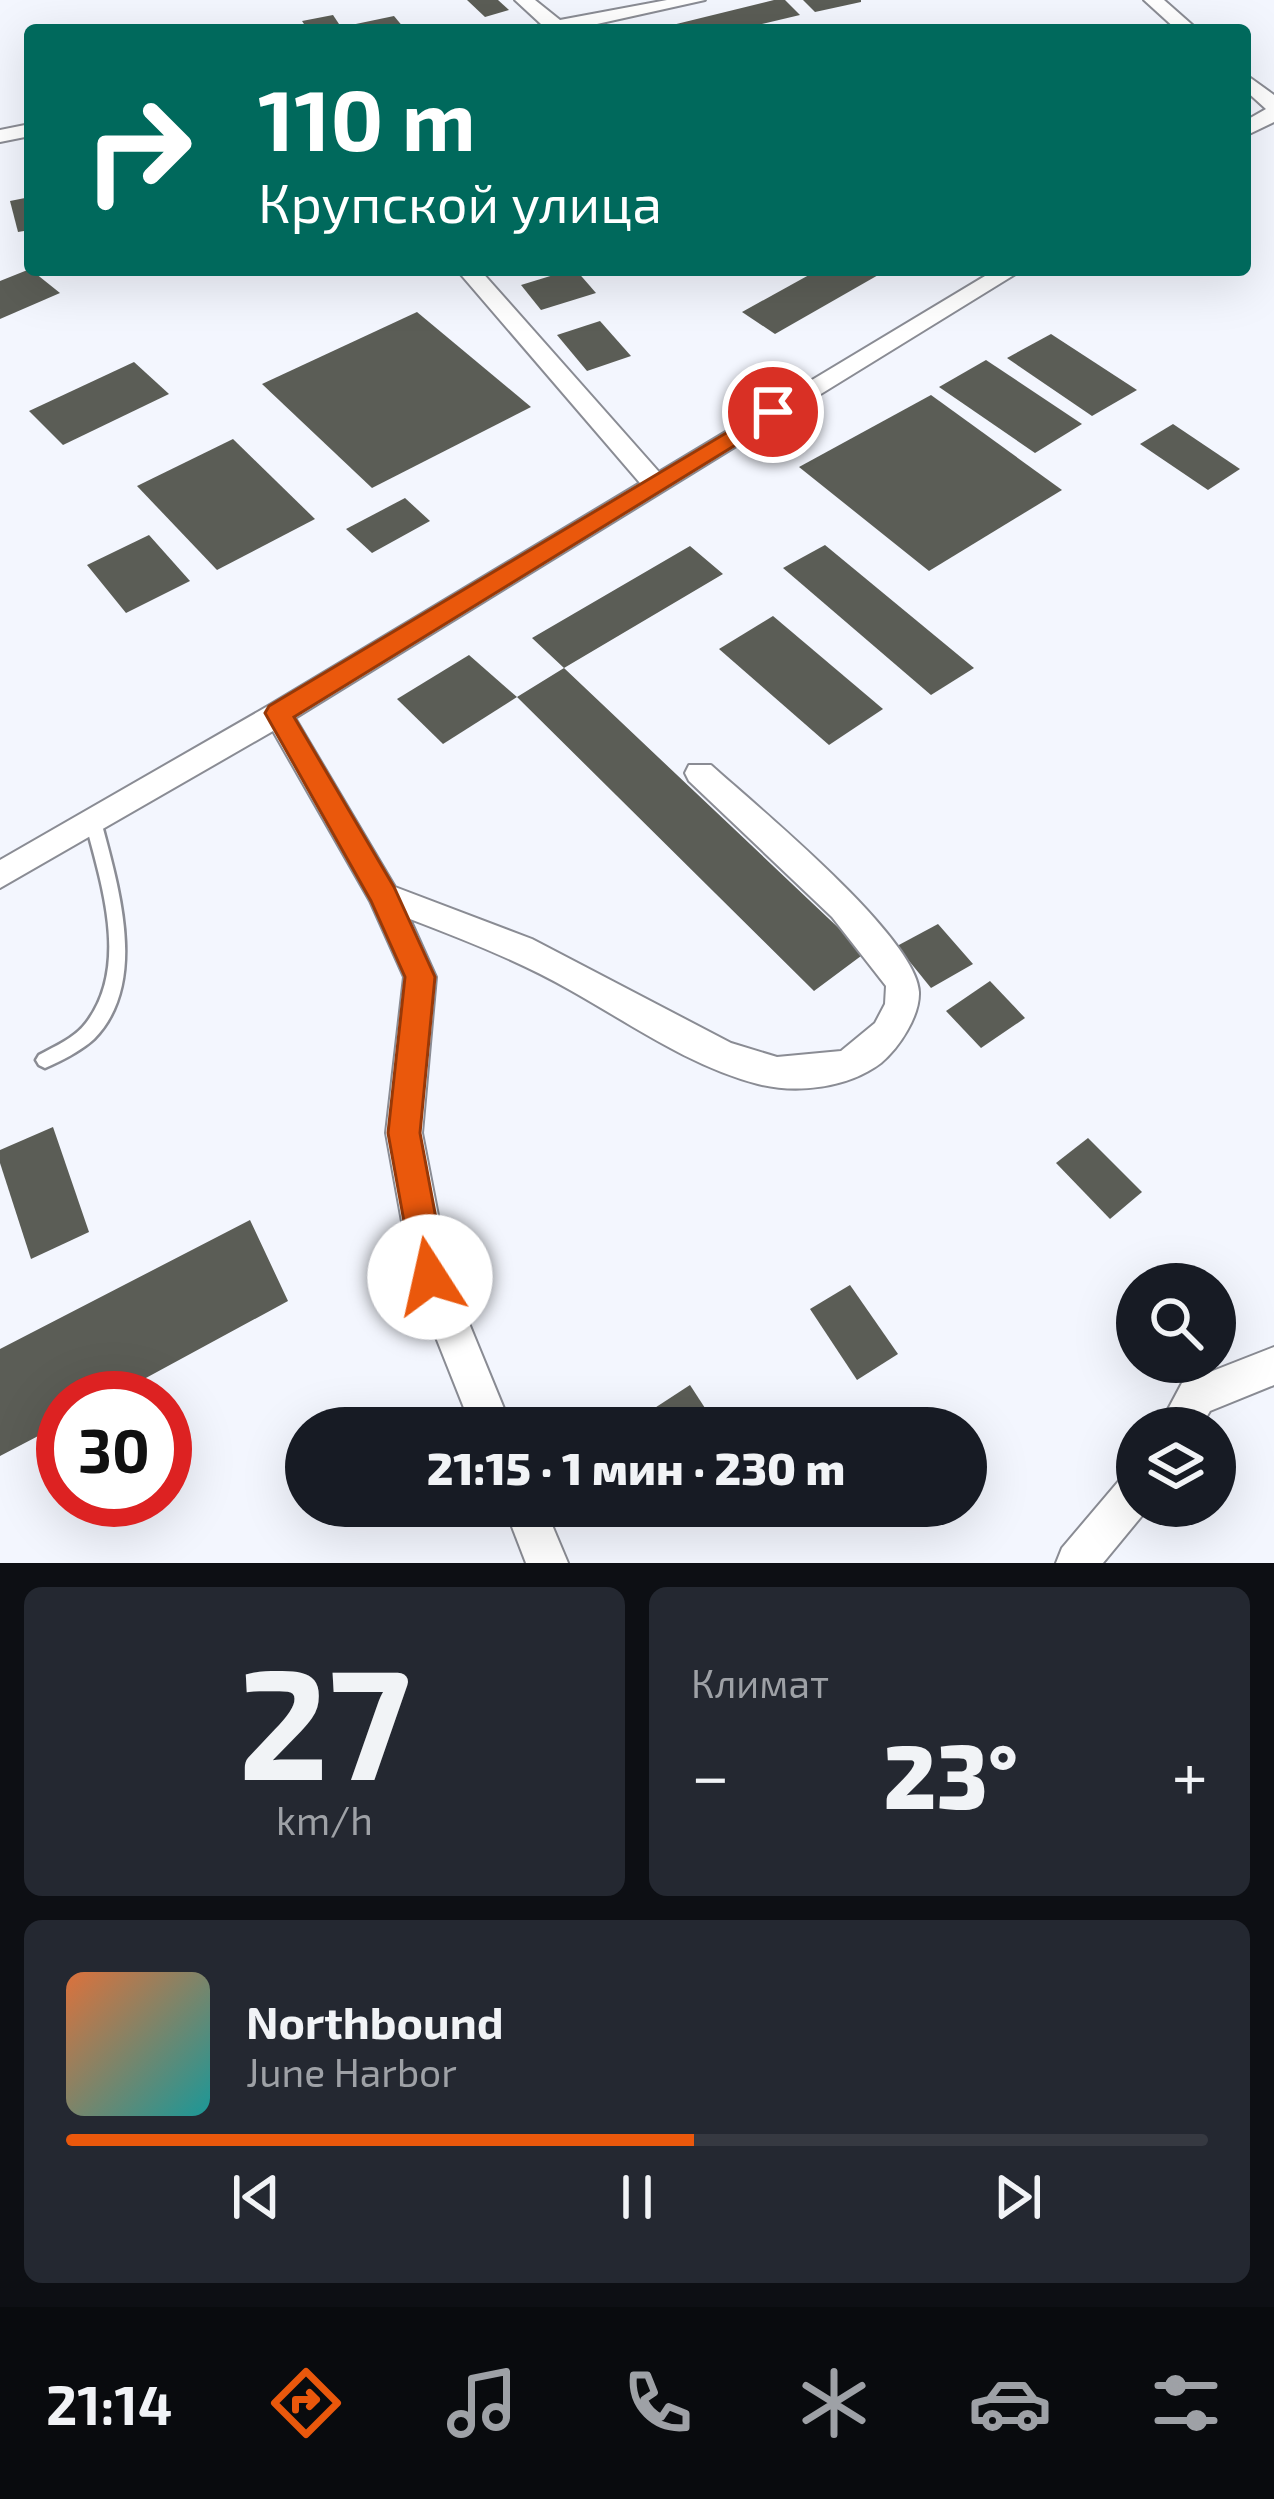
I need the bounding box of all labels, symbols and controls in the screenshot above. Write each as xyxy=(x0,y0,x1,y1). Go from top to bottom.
text: 110 m xyxy=(258,67,476,168)
icon: right xyxy=(60,72,216,228)
text: Крупской улица xyxy=(258,169,662,234)
pin xyxy=(722,361,824,463)
icon: arrive xyxy=(740,379,806,445)
position arrow xyxy=(367,1214,493,1340)
map controls xyxy=(1116,1263,1236,1527)
button: search xyxy=(1116,1263,1236,1383)
speed limit sign: 30 xyxy=(36,1371,192,1527)
button: layers xyxy=(1116,1407,1236,1527)
text: 21:15 · 1 мин · 230 m xyxy=(427,1440,845,1494)
text: 27 xyxy=(238,1624,411,1811)
text: Климат xyxy=(691,1659,829,1706)
text: 23° xyxy=(883,1719,1018,1827)
text: − xyxy=(691,1734,730,1813)
text: + xyxy=(1172,1734,1208,1813)
text: km/h xyxy=(276,1796,373,1843)
text: Northbound xyxy=(246,1994,504,2048)
text: June Harbor xyxy=(246,2048,457,2095)
icon: previous xyxy=(223,2164,289,2230)
icon: pause xyxy=(604,2164,670,2230)
icon: next xyxy=(985,2164,1051,2230)
icon: directions xyxy=(264,2361,348,2445)
icon: music xyxy=(440,2361,524,2445)
icon: phone xyxy=(616,2361,700,2445)
icon: climate xyxy=(792,2361,876,2445)
icon: car xyxy=(968,2361,1052,2445)
icon: filters xyxy=(1144,2361,1228,2445)
text: 21:14 xyxy=(46,2371,172,2436)

